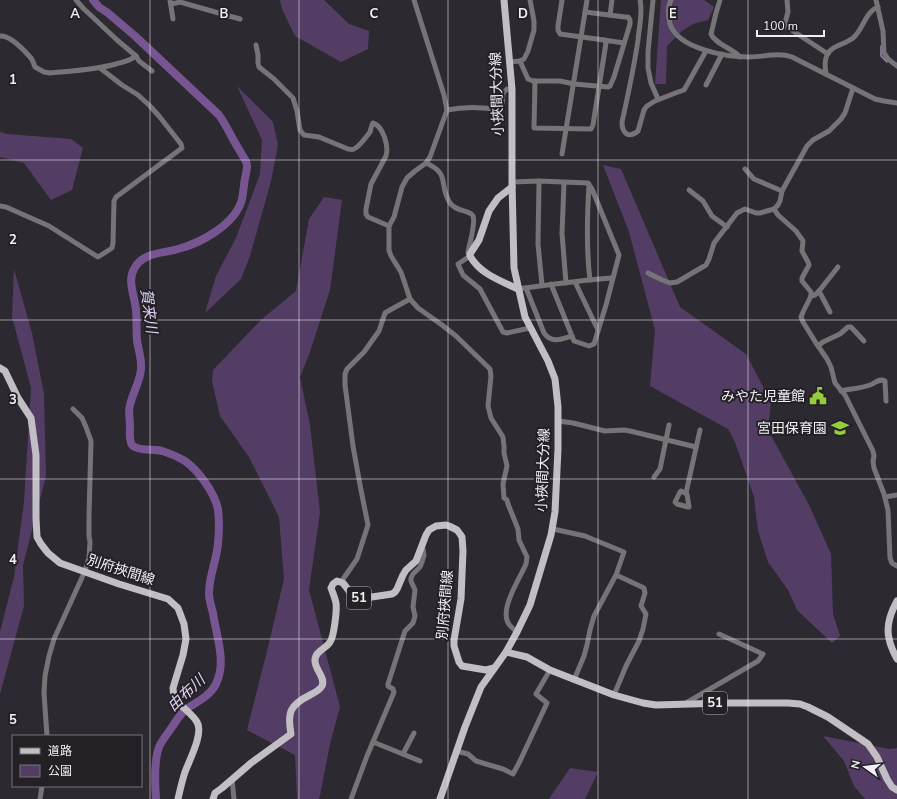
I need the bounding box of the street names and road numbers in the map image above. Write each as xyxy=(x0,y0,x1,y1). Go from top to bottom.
street label: 小挾間大分線 xyxy=(486,52,508,136)
street label: 小挾間大分線 xyxy=(532,428,554,512)
street label: 別府挾間線 xyxy=(85,550,157,590)
street label: 別府挾間線 xyxy=(432,569,458,641)
road number: 51 xyxy=(347,587,371,609)
road number: 51 xyxy=(703,692,727,714)

